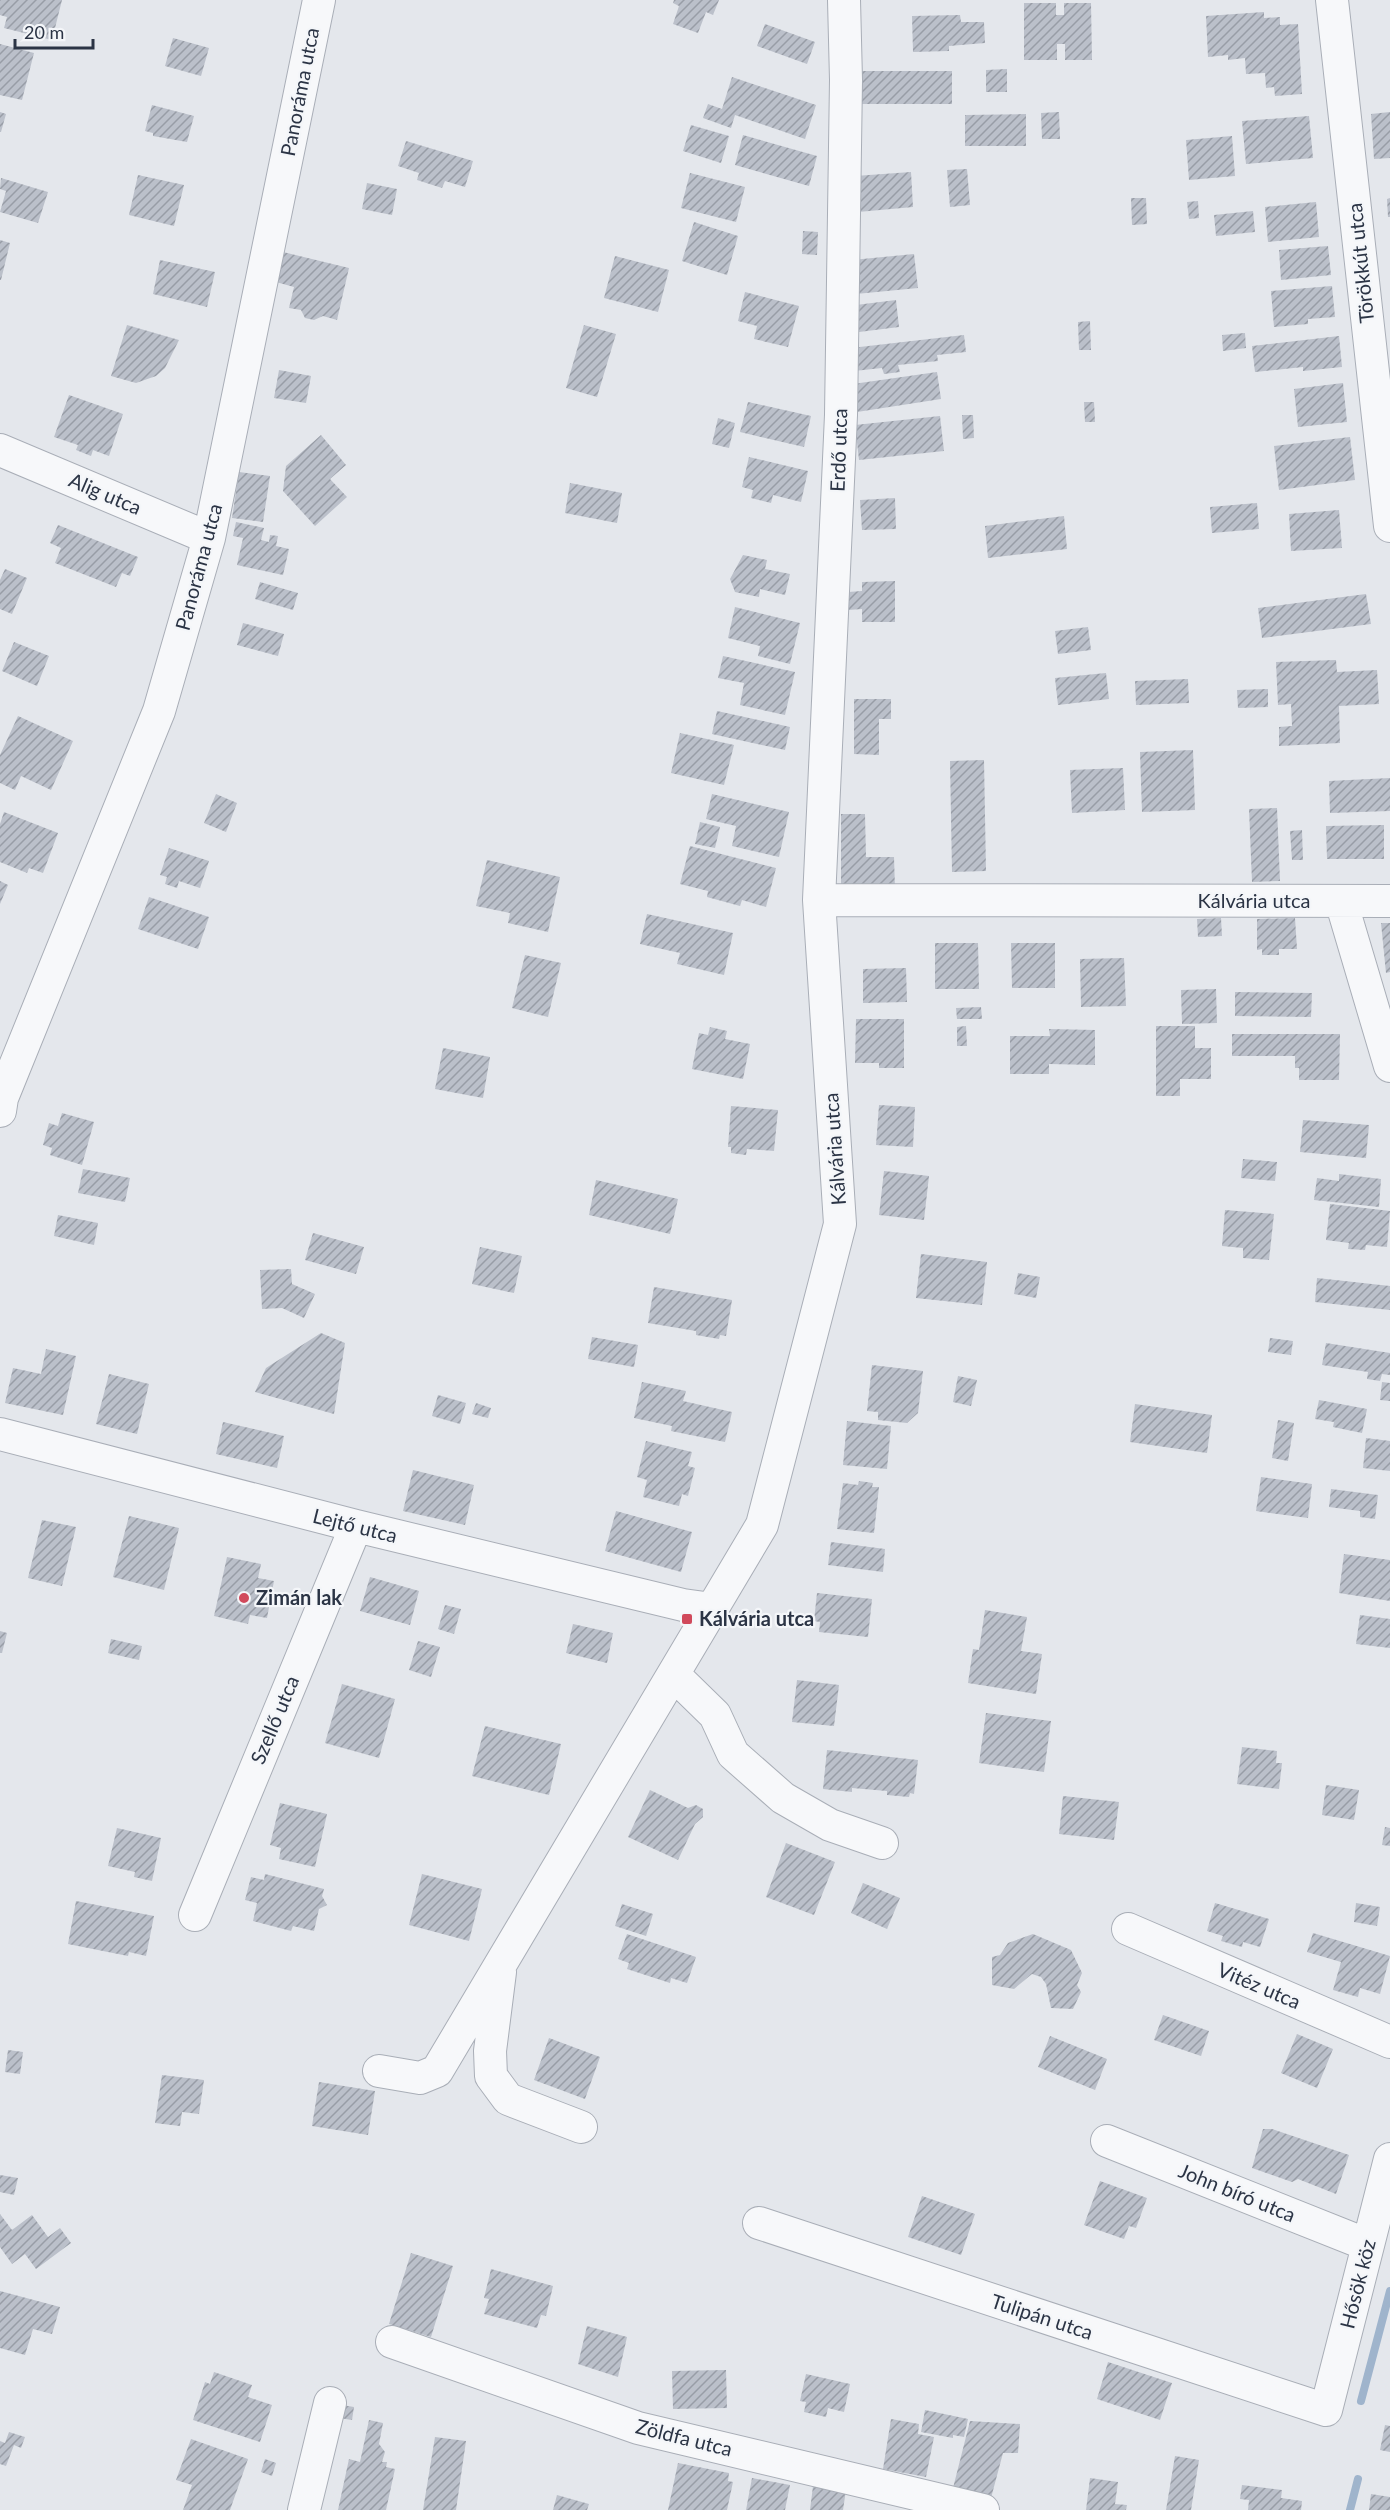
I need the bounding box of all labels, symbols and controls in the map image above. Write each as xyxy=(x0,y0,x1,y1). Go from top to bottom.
scale bar xyxy=(15,12,93,50)
text: 20 m xyxy=(24,21,64,43)
street label: Panoráma utca xyxy=(275,25,323,158)
street label: Törökkút utca xyxy=(1342,202,1378,324)
street label: Erdő utca xyxy=(825,408,851,492)
street label: Alig utca xyxy=(66,467,145,519)
street label: Panoráma utca xyxy=(170,501,227,633)
street label: Kálvária utca xyxy=(1198,888,1310,912)
street label: Kálvária utca xyxy=(818,1092,850,1206)
street label: Lejtő utca xyxy=(310,1503,400,1547)
place label: Zimán lak xyxy=(256,1585,342,1609)
marker: Zimán lak xyxy=(237,1591,251,1605)
place label: Kálvária utca xyxy=(699,1606,814,1630)
marker: Kálvária utca xyxy=(680,1612,694,1626)
street label: Szellő utca xyxy=(245,1672,303,1767)
street label: Vitéz utca xyxy=(1214,1957,1305,2013)
street label: John bíró utca xyxy=(1175,2158,1299,2226)
street label: Hősök köz xyxy=(1334,2237,1380,2331)
street label: Tulipán utca xyxy=(988,2288,1096,2344)
street label: Zöldfa utca xyxy=(634,2413,735,2461)

